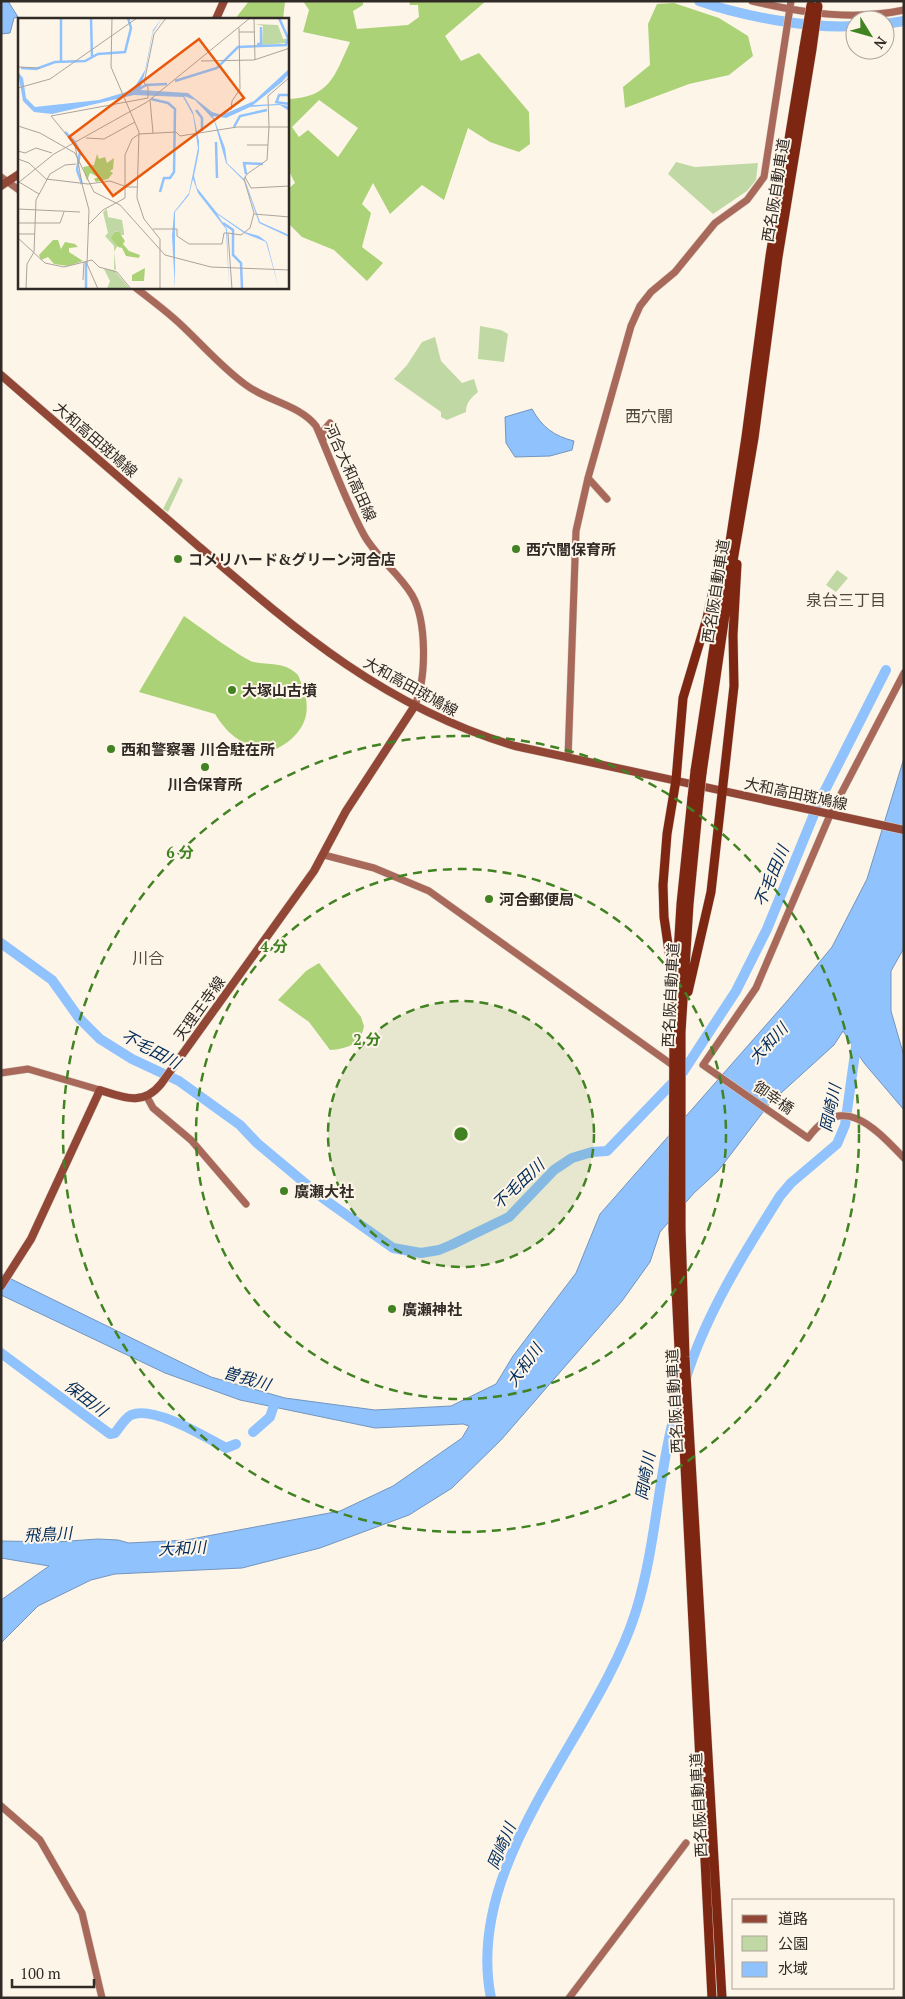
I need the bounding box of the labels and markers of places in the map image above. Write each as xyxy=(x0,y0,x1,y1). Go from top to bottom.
place label: 西穴闇保育所 xyxy=(526,539,616,559)
marker: 西穴闇保育所 xyxy=(510,543,522,555)
place label: コメリハード&グリーン河合店 xyxy=(188,549,396,569)
marker: コメリハード&グリーン河合店 xyxy=(172,553,184,565)
place label: 大塚山古墳 xyxy=(242,680,317,700)
marker: 大塚山古墳 xyxy=(226,684,238,696)
place label: 西和警察署 川合駐在所 xyxy=(121,739,275,759)
marker: 西和警察署 川合駐在所 xyxy=(105,743,117,755)
marker: 川合保育所 xyxy=(199,761,211,773)
place label: 川合保育所 xyxy=(167,774,243,794)
place label: 河合郵便局 xyxy=(499,889,574,909)
marker: 河合郵便局 xyxy=(483,893,495,905)
centre of rings xyxy=(452,1125,470,1143)
place label: 廣瀬大社 xyxy=(294,1181,354,1201)
marker: 廣瀬大社 xyxy=(278,1185,290,1197)
place label: 廣瀬神社 xyxy=(402,1299,462,1319)
marker: 廣瀬神社 xyxy=(386,1303,398,1315)

